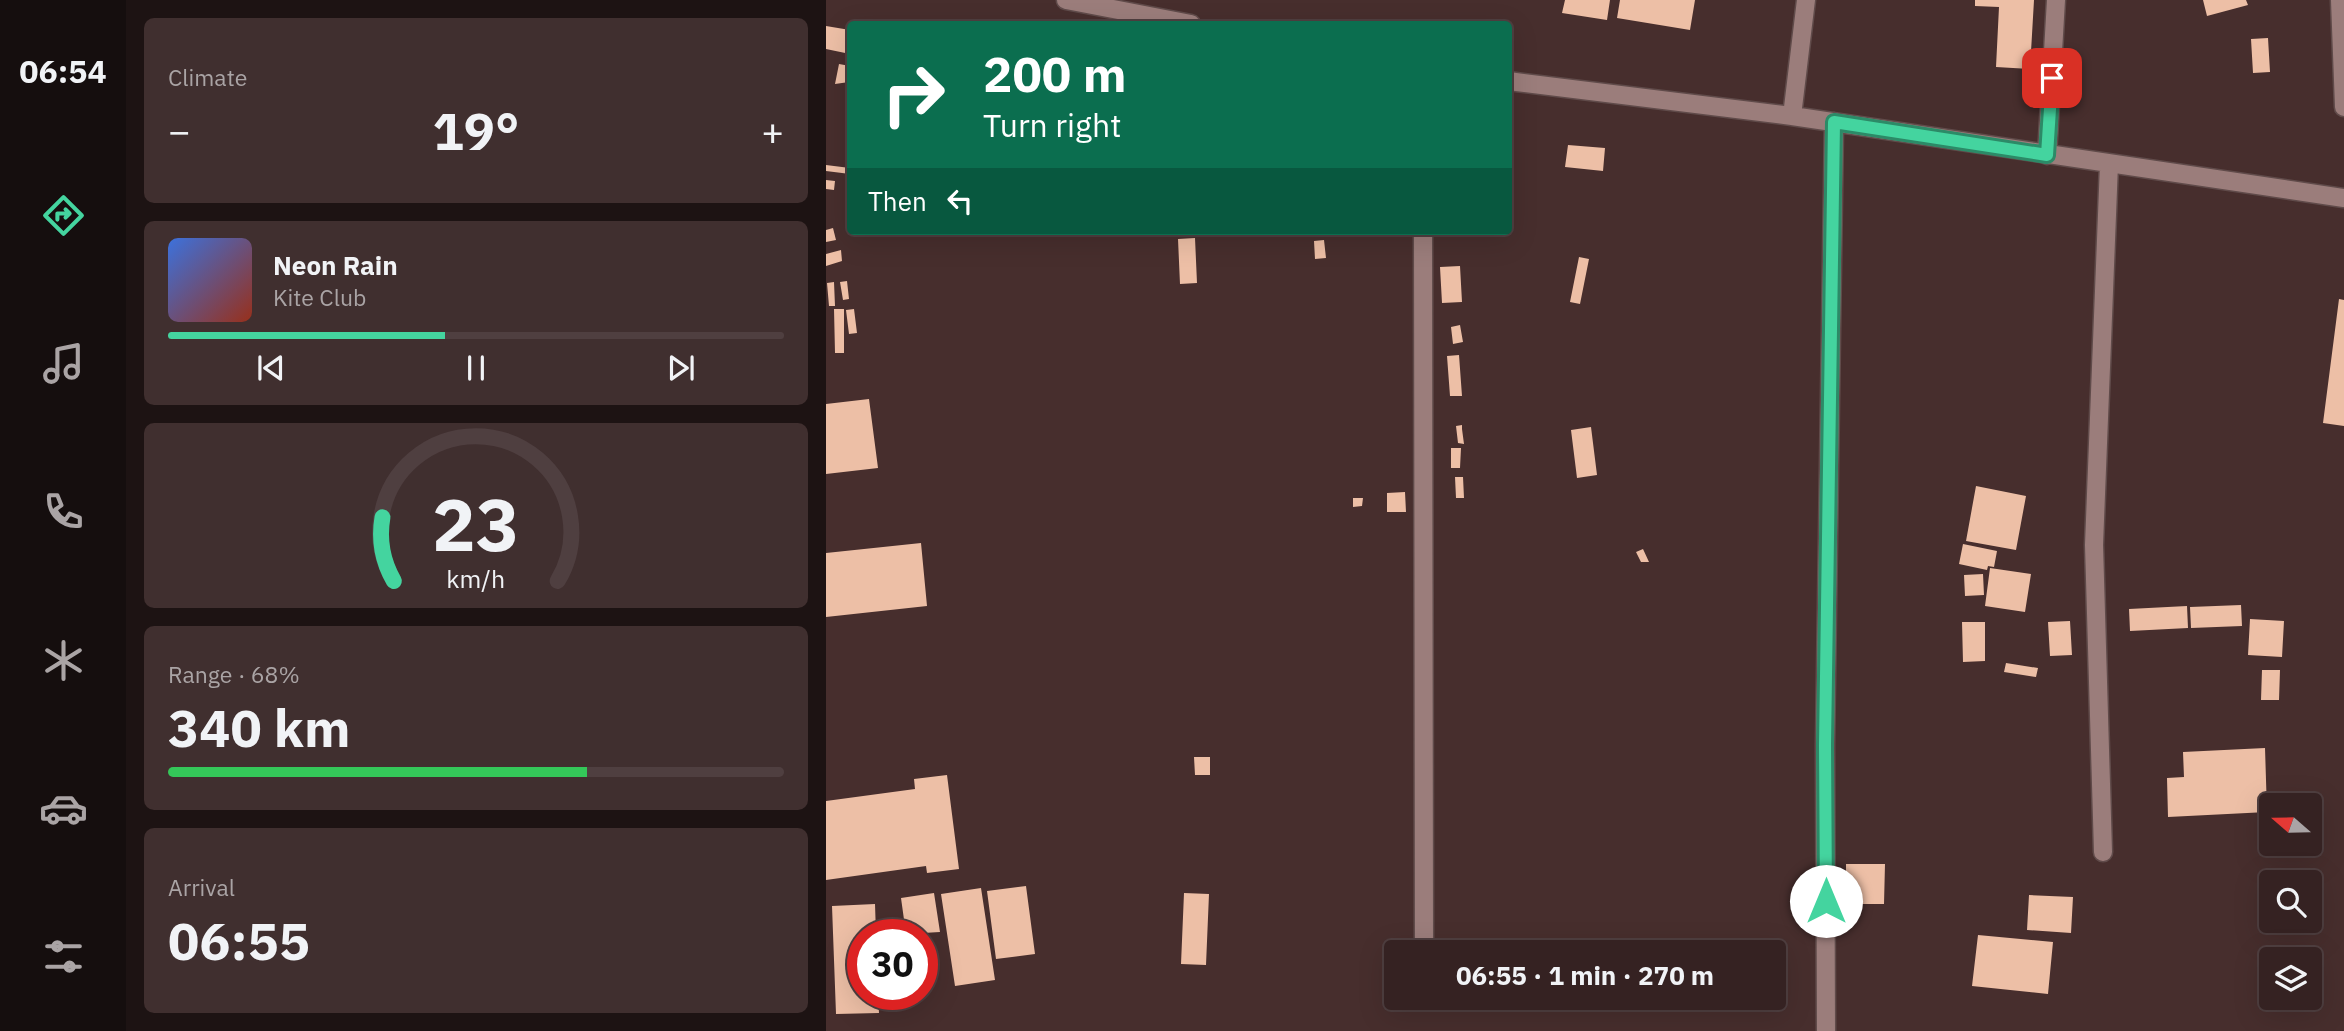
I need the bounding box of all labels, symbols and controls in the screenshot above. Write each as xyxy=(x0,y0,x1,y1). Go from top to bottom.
text: 200 m xyxy=(983,42,1127,105)
pin xyxy=(2022,48,2082,108)
icon: right xyxy=(868,49,959,140)
text: 06:54 xyxy=(19,50,107,92)
icon: arrive xyxy=(2033,59,2071,97)
text: Climate xyxy=(168,62,247,92)
text: 19° xyxy=(433,97,519,164)
text: Turn right xyxy=(983,104,1121,146)
text: − xyxy=(168,106,191,155)
text: + xyxy=(761,106,784,155)
icon: left xyxy=(941,182,979,220)
text: Then xyxy=(868,184,927,218)
icon: directions xyxy=(39,191,88,240)
text: Neon Rain xyxy=(273,248,398,282)
text: Kite Club xyxy=(273,282,366,312)
icon: music xyxy=(39,339,88,388)
icon: previous xyxy=(252,349,290,387)
icon: pause xyxy=(457,349,495,387)
icon: next xyxy=(662,349,700,387)
text: 23 xyxy=(432,477,520,572)
icon: phone xyxy=(39,487,88,536)
text: km/h xyxy=(447,562,505,595)
icon: climate xyxy=(39,636,88,685)
text: Range · 68% xyxy=(168,659,300,689)
text: 340 km xyxy=(168,694,350,761)
icon: car xyxy=(39,784,88,833)
north arrow xyxy=(2259,793,2322,856)
map controls xyxy=(2259,793,2322,1010)
position arrow xyxy=(1789,864,1863,938)
button: search xyxy=(2259,870,2322,933)
text: Arrival xyxy=(168,872,235,902)
text: 06:55 xyxy=(168,907,310,974)
speed limit sign: 30 xyxy=(847,919,938,1010)
icon: filters xyxy=(39,932,88,981)
button: layers xyxy=(2259,947,2322,1010)
text: 06:55 · 1 min · 270 m xyxy=(1456,958,1714,992)

